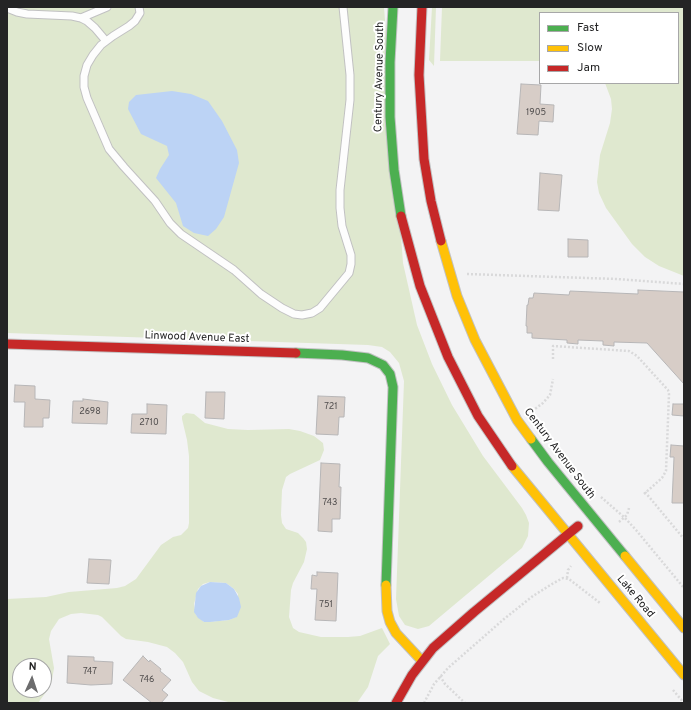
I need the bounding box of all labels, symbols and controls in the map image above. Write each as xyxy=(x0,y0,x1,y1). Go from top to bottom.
legend xyxy=(539,12,679,84)
text: Fast xyxy=(577,20,599,36)
street label: Century Avenue South xyxy=(372,22,388,132)
text: Slow xyxy=(577,40,603,56)
text: Jam xyxy=(577,60,600,76)
house number: 1905 xyxy=(526,108,546,118)
street label: Linwood Avenue East xyxy=(144,330,250,346)
house number: 721 xyxy=(324,402,338,412)
street label: Century Avenue South xyxy=(521,406,597,502)
house number: 2698 xyxy=(79,407,101,417)
house number: 2710 xyxy=(139,418,159,428)
house number: 743 xyxy=(323,498,337,508)
street label: Lake Road xyxy=(613,573,657,621)
house number: 751 xyxy=(319,600,333,610)
north arrow xyxy=(12,658,52,698)
text: N xyxy=(28,660,37,674)
house number: 747 xyxy=(83,667,97,677)
house number: 746 xyxy=(140,675,154,685)

